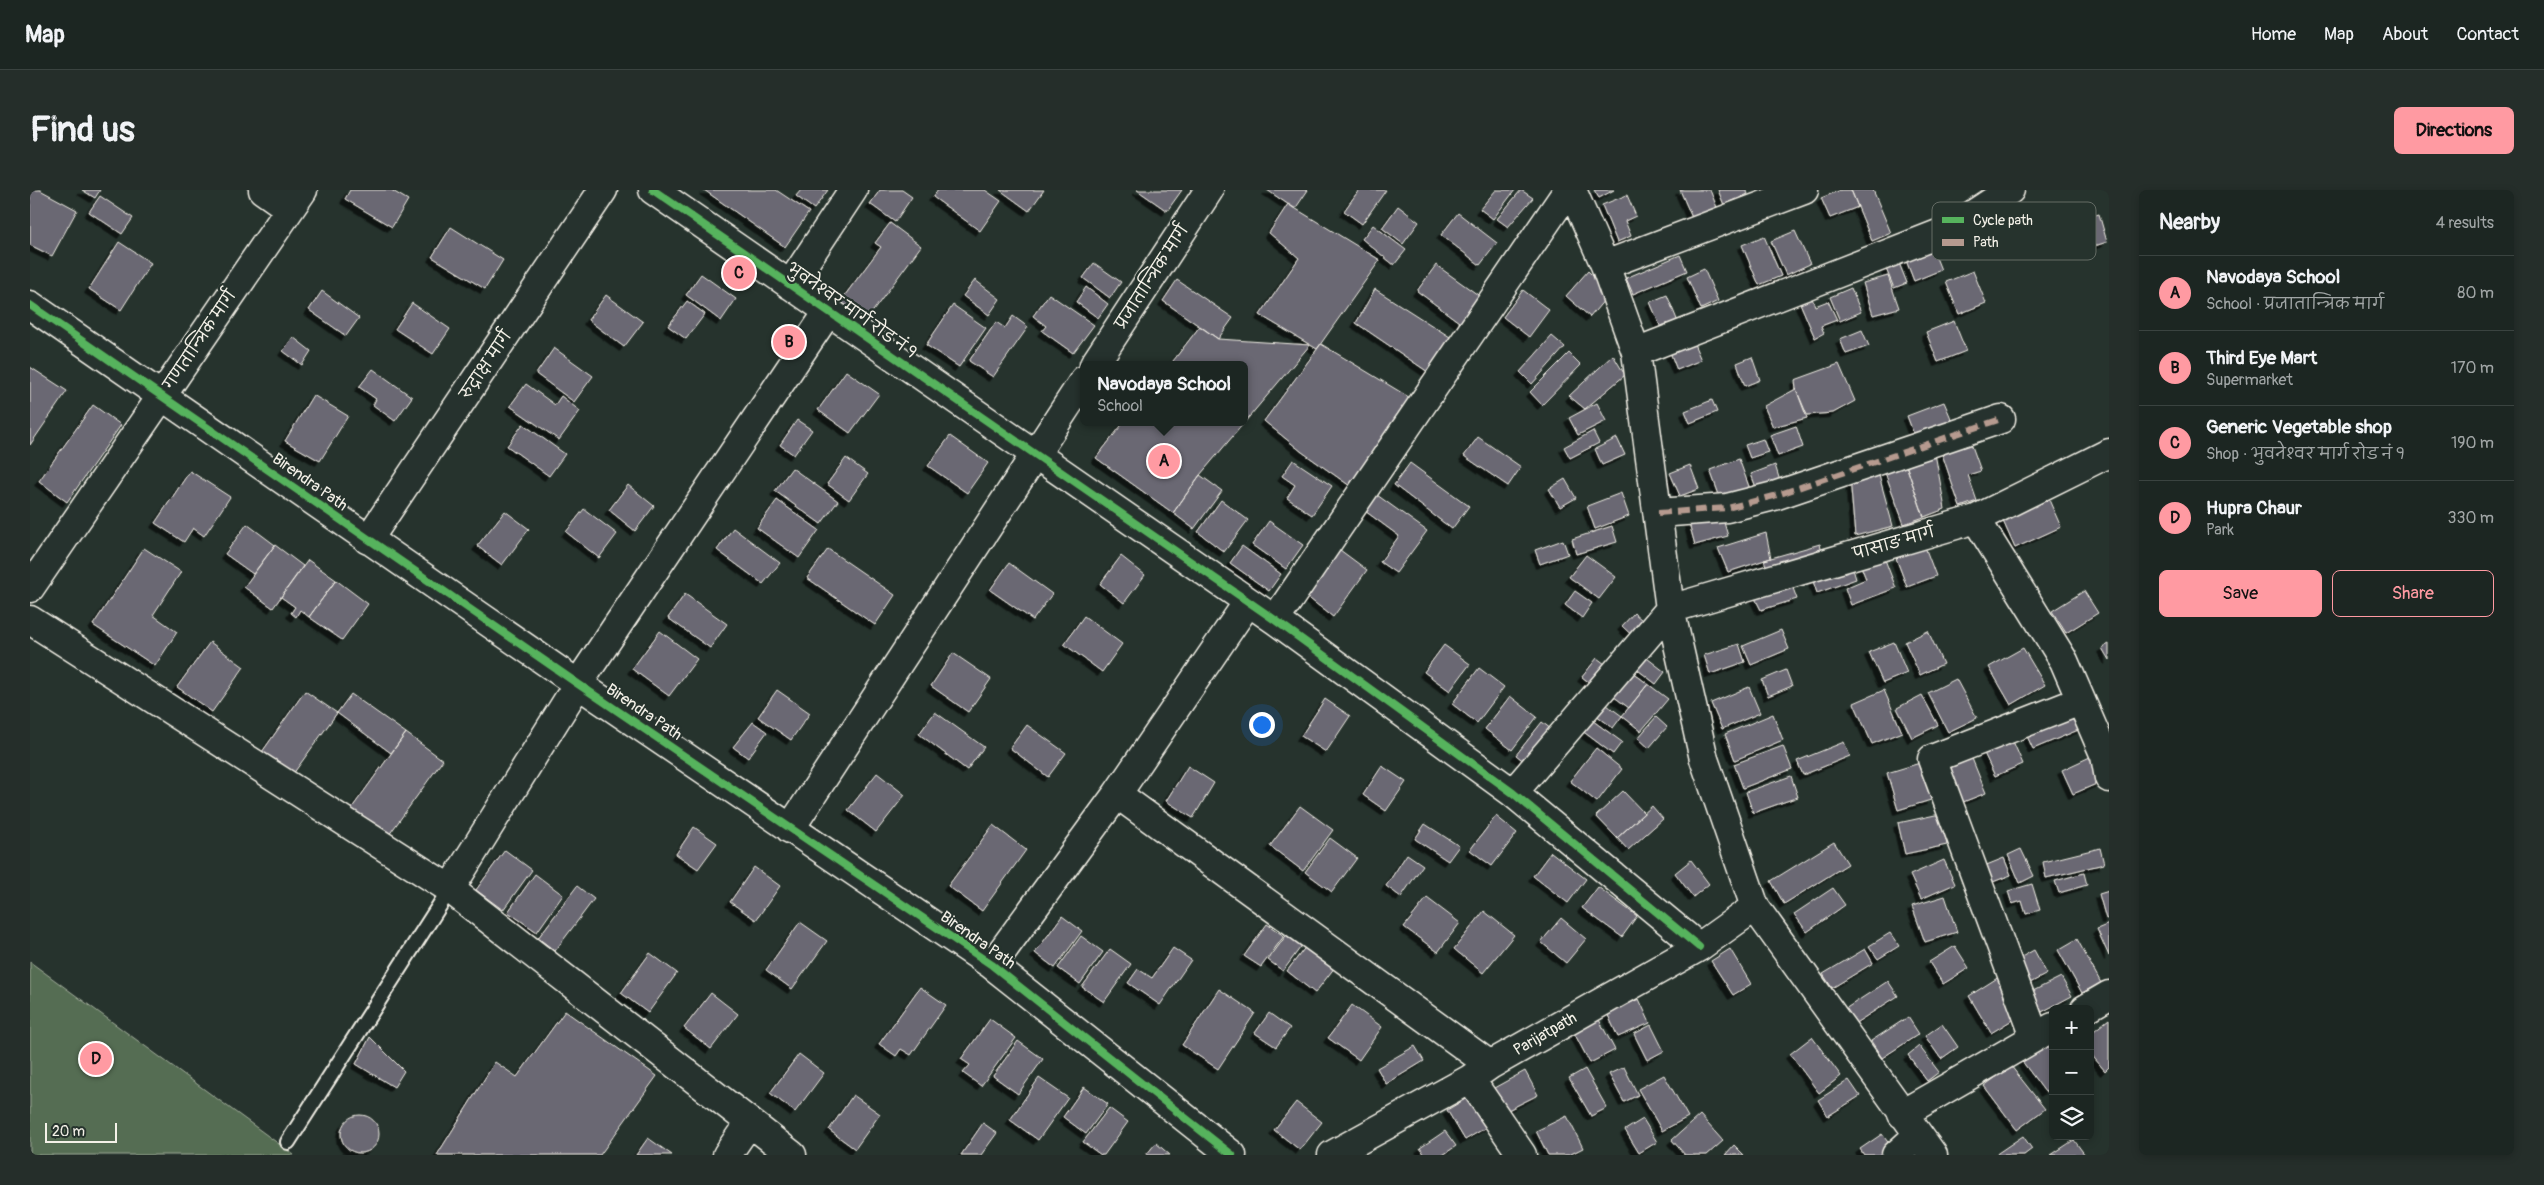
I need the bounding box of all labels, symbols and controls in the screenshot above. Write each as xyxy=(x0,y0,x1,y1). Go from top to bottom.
text: Map xyxy=(25,20,65,49)
text: Home xyxy=(2251,23,2296,46)
text: Map xyxy=(2324,23,2354,46)
text: About xyxy=(2382,23,2428,46)
text: Contact xyxy=(2456,23,2519,46)
button: Directions xyxy=(2394,107,2514,154)
text: Find us xyxy=(30,108,135,152)
legend xyxy=(1932,202,2096,260)
text: Nearby xyxy=(2159,209,2220,236)
text: Cycle path xyxy=(1973,212,2033,229)
text: 4 results xyxy=(2436,213,2494,233)
street label: प्रजातान्त्रिक मार्ग xyxy=(1109,219,1194,334)
text: Path xyxy=(1973,234,1998,251)
pin: C xyxy=(723,254,755,292)
street label: भुवनेश्वर मार्ग रोड नं १ xyxy=(782,255,923,364)
text: Navodaya School xyxy=(2206,265,2340,289)
text: A xyxy=(2170,283,2180,303)
text: 80 m xyxy=(2457,283,2494,303)
street label: गणतान्त्रिक मार्ग xyxy=(157,284,241,394)
text: School · प्रजातान्त्रिक मार्ग xyxy=(2206,294,2384,314)
pin: B xyxy=(773,323,805,361)
street label: रुद्राक्ष मार्ग xyxy=(454,325,517,404)
text: Third Eye Mart xyxy=(2206,346,2317,370)
text: B xyxy=(2170,358,2180,378)
text: 170 m xyxy=(2451,358,2494,378)
popup xyxy=(1080,361,1248,426)
text: Supermarket xyxy=(2206,370,2293,390)
text: Navodaya School xyxy=(1097,372,1231,396)
text: School xyxy=(1097,396,1143,416)
text: Generic Vegetable shop xyxy=(2206,415,2392,439)
text: C xyxy=(2170,433,2180,453)
text: 190 m xyxy=(2451,433,2494,453)
pin: A xyxy=(1148,442,1180,480)
text: Shop · भुवनेश्वर मार्ग रोड नं १ xyxy=(2206,444,2405,464)
street label: Birendra Path xyxy=(268,449,352,515)
text: Hupra Chaur xyxy=(2206,496,2302,520)
text: D xyxy=(2170,508,2180,528)
text: 330 m xyxy=(2448,508,2494,528)
street label: पासाङ मार्ग xyxy=(1849,520,1938,564)
text: Park xyxy=(2206,520,2234,540)
button: Save xyxy=(2159,570,2322,617)
button: Share xyxy=(2332,570,2494,617)
street label: Birendra Path xyxy=(602,679,686,745)
your location xyxy=(1249,712,1275,738)
street label: Birendra Path xyxy=(936,907,1020,973)
map controls xyxy=(2049,1005,2094,1140)
button: + xyxy=(2049,1005,2094,1050)
street label: Parijatpath xyxy=(1510,1008,1580,1060)
pin: D xyxy=(80,1040,112,1078)
button: − xyxy=(2049,1050,2094,1095)
button: layers xyxy=(2049,1095,2094,1140)
scale bar xyxy=(45,1120,118,1143)
text: 20 m xyxy=(52,1123,85,1140)

